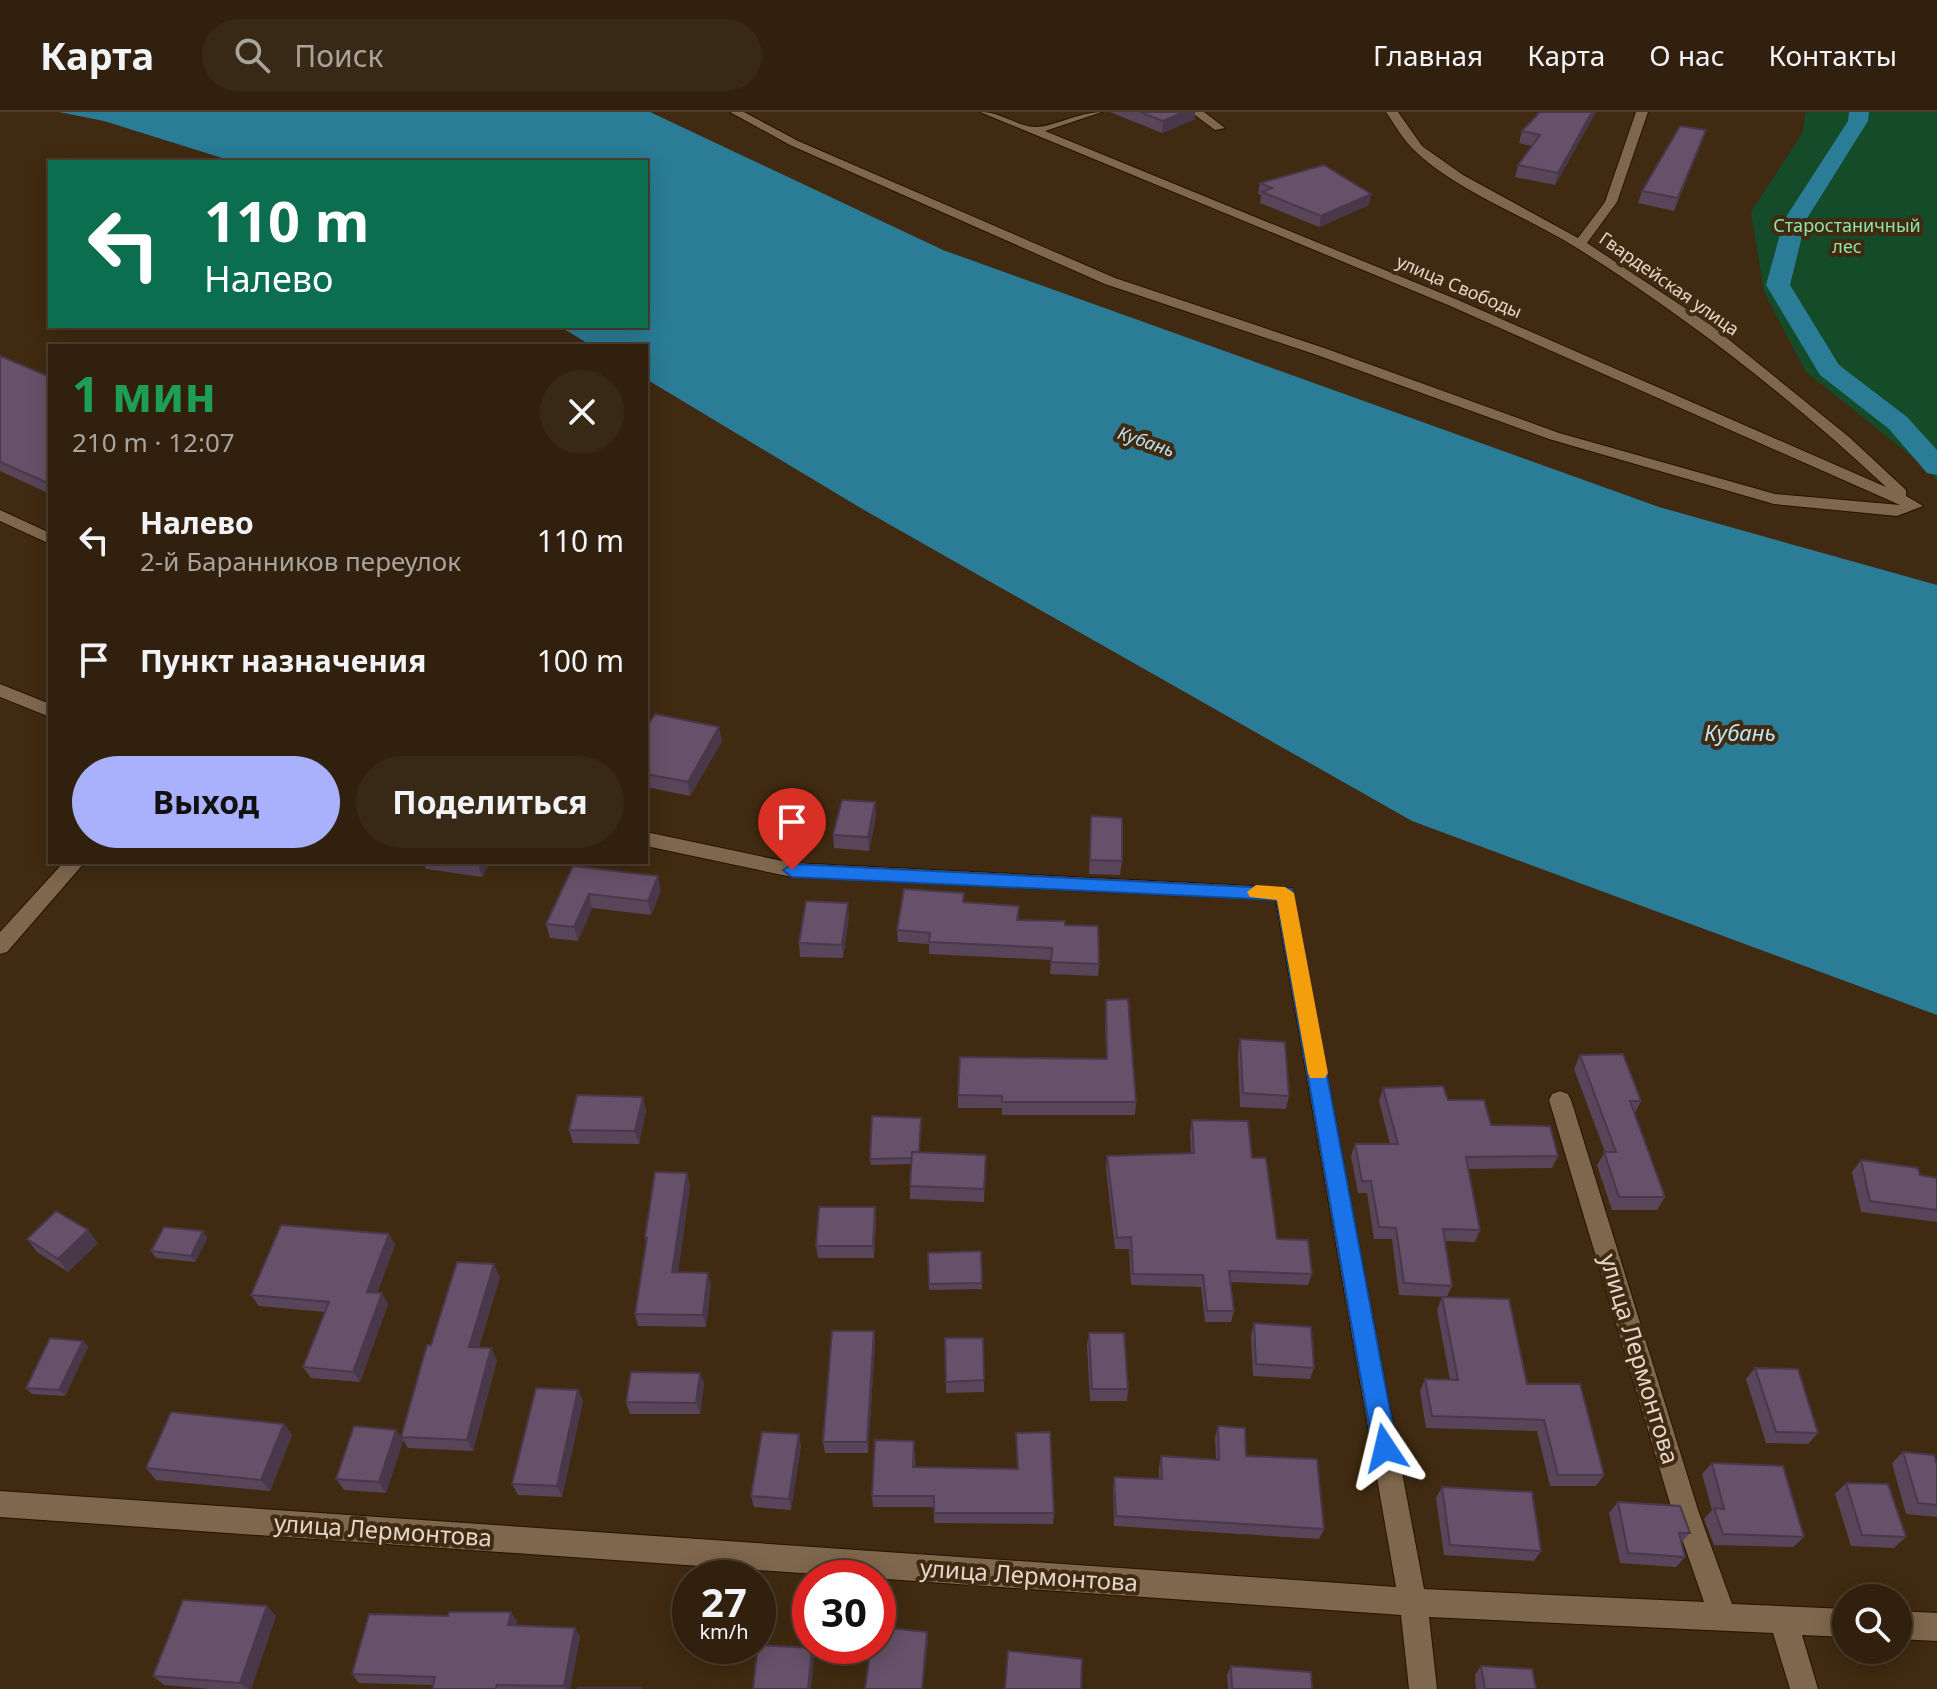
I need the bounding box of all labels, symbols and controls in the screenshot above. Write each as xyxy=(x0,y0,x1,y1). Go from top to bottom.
search box xyxy=(202,19,762,91)
text: Карта xyxy=(40,29,154,81)
icon: search xyxy=(230,33,274,77)
text: Поиск xyxy=(294,35,383,76)
text: Главная xyxy=(1373,36,1483,74)
text: Карта xyxy=(1527,36,1605,74)
text: О нас xyxy=(1649,36,1725,74)
text: Контакты xyxy=(1769,36,1897,74)
text: 110 m xyxy=(204,182,369,258)
icon: left xyxy=(72,192,176,296)
park label: Старостаничный лес xyxy=(1773,213,1921,258)
street label: Гвардейская улица xyxy=(1595,226,1744,341)
street label: улица Свободы xyxy=(1393,249,1526,323)
text: Налево xyxy=(204,254,333,303)
text: 1 мин xyxy=(72,361,216,426)
button: close xyxy=(540,370,624,454)
water label: Кубань xyxy=(1115,420,1178,462)
text: 210 m · 12:07 xyxy=(72,424,235,460)
text: Налево xyxy=(140,502,254,543)
icon: left xyxy=(72,518,116,562)
text: 110 m xyxy=(537,520,624,561)
text: 2-й Баранников переулок xyxy=(140,543,461,579)
icon: arrive xyxy=(72,638,116,682)
text: Пункт назначения xyxy=(140,640,426,681)
text: 100 m xyxy=(537,640,624,681)
water label: Кубань xyxy=(1704,717,1776,747)
button: Выход xyxy=(72,756,340,848)
button: Поделиться xyxy=(356,756,624,848)
pin xyxy=(758,788,826,870)
icon: arrive xyxy=(770,800,814,844)
street label: улица Лермонтова xyxy=(1593,1249,1688,1468)
position arrow xyxy=(1343,1406,1427,1490)
street label: улица Лермонтова xyxy=(273,1505,493,1554)
street label: улица Лермонтова xyxy=(919,1550,1139,1599)
speed limit sign: 30 xyxy=(792,1560,896,1664)
text: 27 xyxy=(701,1574,747,1629)
map controls xyxy=(1832,1584,1912,1664)
button: search xyxy=(1832,1584,1912,1664)
text: km/h xyxy=(699,1618,749,1645)

